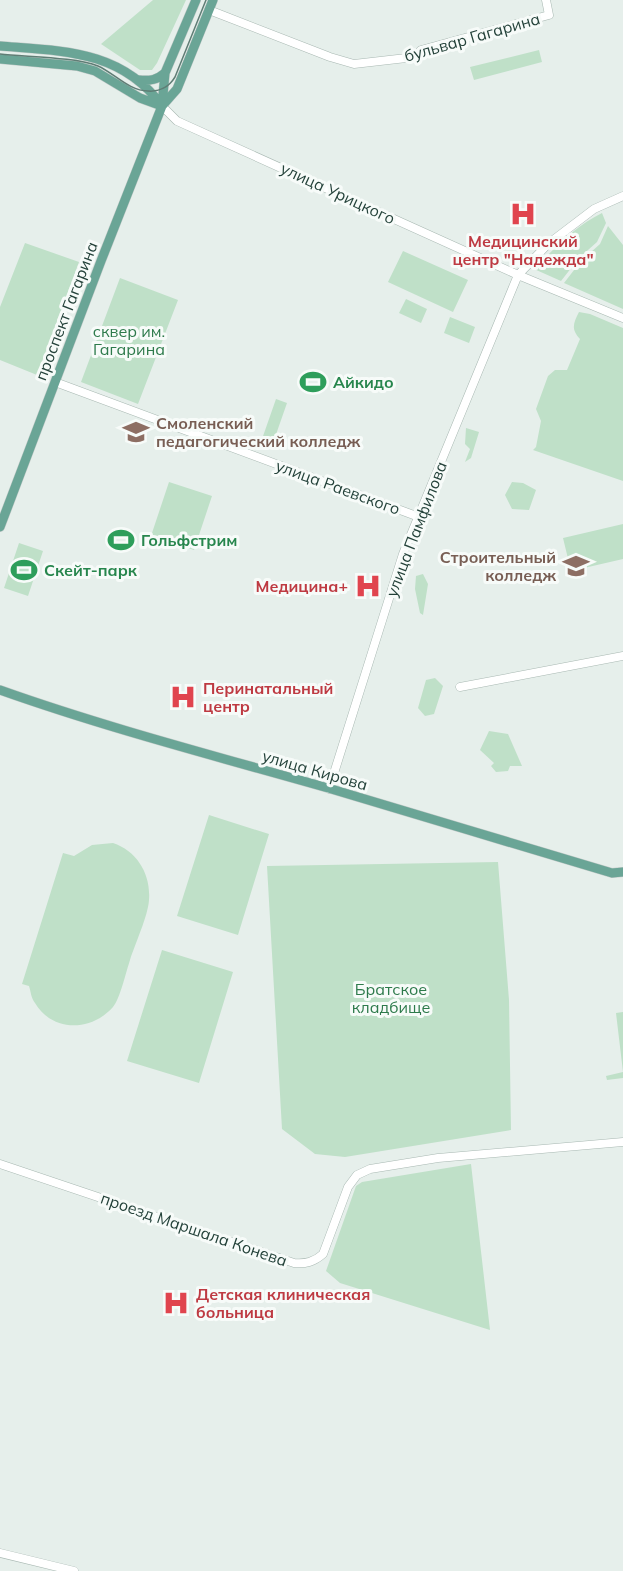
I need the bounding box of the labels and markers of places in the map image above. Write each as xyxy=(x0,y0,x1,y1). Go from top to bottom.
hospital icon: Медицинский центр "Надежда" xyxy=(508,199,538,229)
place label: Медицинский центр "Надежда" xyxy=(452,231,594,269)
sports icon: Айкидо xyxy=(298,367,328,397)
place label: Айкидо xyxy=(333,372,394,392)
place label: Смоленский педагогический колледж xyxy=(156,413,361,451)
school or university icon: Смоленский педагогический колледж xyxy=(121,417,151,447)
sports icon: Гольфстрим xyxy=(106,525,136,555)
place label: Гольфстрим xyxy=(141,530,237,550)
place label: Строительный колледж xyxy=(440,547,556,585)
school or university icon: Строительный колледж xyxy=(561,551,591,581)
sports icon: Скейт-парк xyxy=(9,555,39,585)
place label: Скейт-парк xyxy=(44,560,138,580)
hospital icon: Медицина+ xyxy=(353,571,383,601)
place label: Медицина+ xyxy=(255,576,348,596)
place label: Перинатальный центр xyxy=(203,678,333,716)
hospital icon: Перинатальный центр xyxy=(168,682,198,712)
place label: Детская клиническая больница xyxy=(196,1284,370,1322)
hospital icon: Детская клиническая больница xyxy=(161,1288,191,1318)

